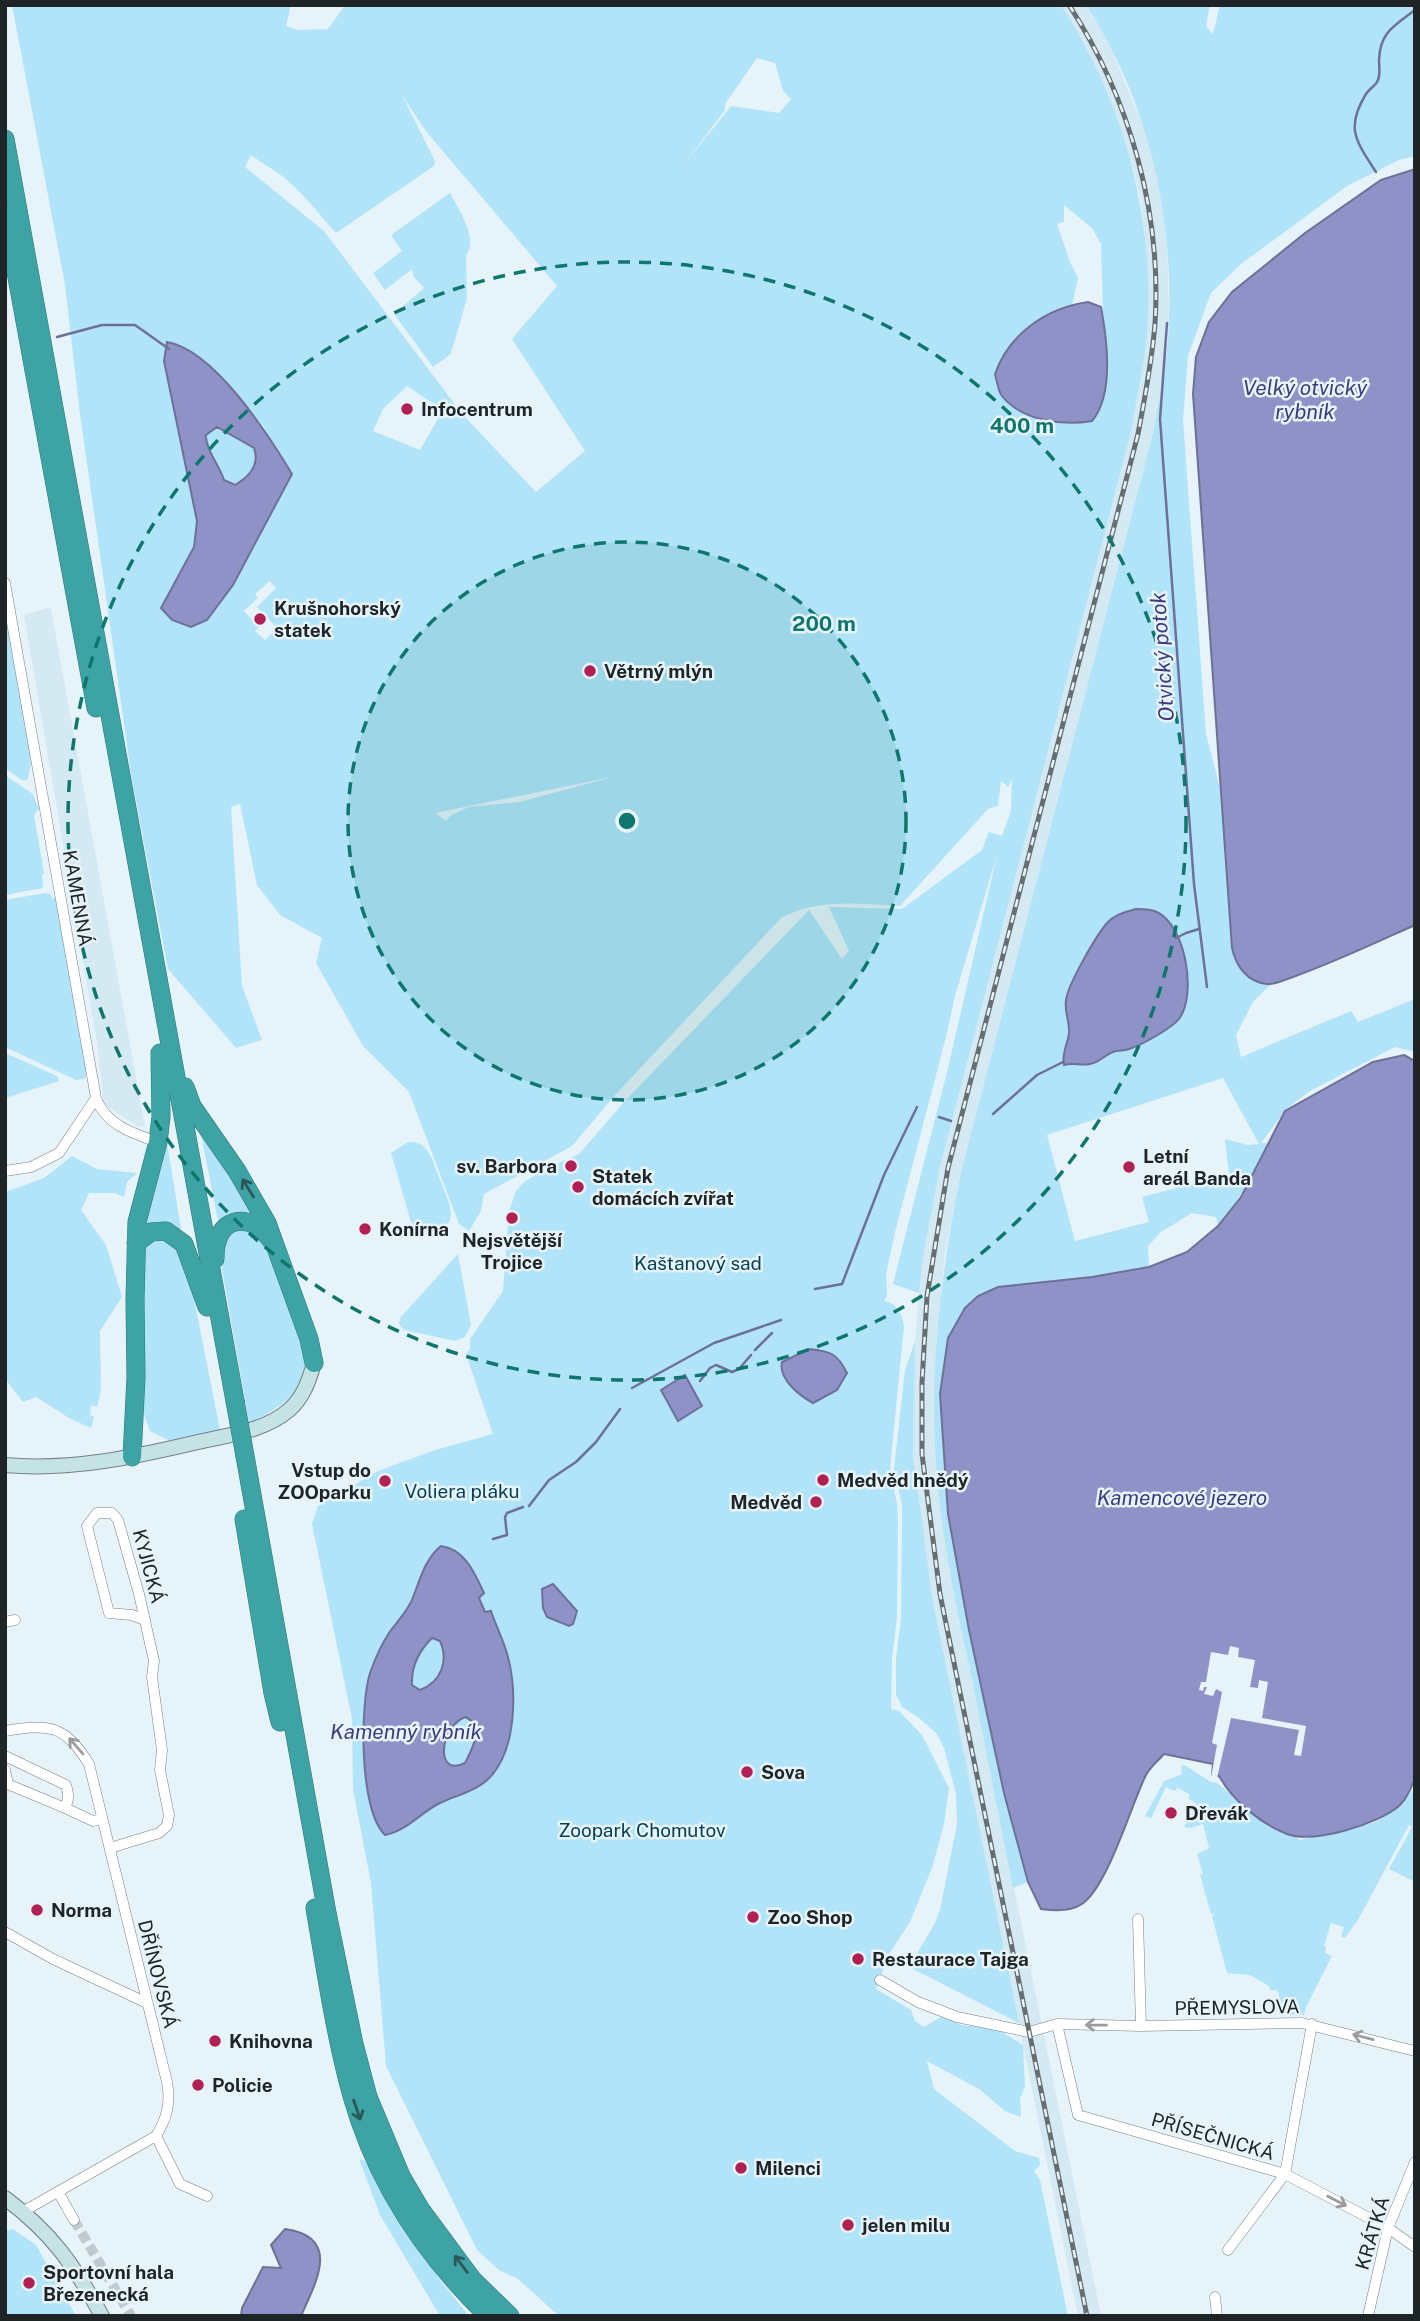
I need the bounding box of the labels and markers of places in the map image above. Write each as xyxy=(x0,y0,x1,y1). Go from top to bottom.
place label: Infocentrum xyxy=(421,398,533,420)
marker: Infocentrum xyxy=(399,401,415,417)
place label: Krušnohorský statek xyxy=(274,597,401,641)
marker: Krušnohorský statek xyxy=(252,611,268,627)
place label: Větrný mlýn xyxy=(604,660,713,682)
marker: Větrný mlýn xyxy=(582,663,598,679)
centre of rings xyxy=(615,809,639,833)
place label: Letní areál Banda xyxy=(1143,1145,1251,1189)
place label: sv. Barbora xyxy=(456,1155,557,1177)
marker: sv. Barbora xyxy=(563,1158,579,1174)
marker: Letní areál Banda xyxy=(1121,1159,1137,1175)
place label: Statek domácích zvířat xyxy=(592,1165,734,1209)
marker: Statek domácích zvířat xyxy=(570,1179,586,1195)
marker: Nejsvětější Trojice xyxy=(504,1210,520,1226)
place label: Konírna xyxy=(379,1218,449,1240)
marker: Konírna xyxy=(357,1221,373,1237)
place label: Nejsvětější Trojice xyxy=(462,1229,563,1273)
place label: Vstup do ZOOparku xyxy=(278,1459,371,1503)
place label: Medvěd hnědý xyxy=(837,1469,969,1491)
marker: Medvěd hnědý xyxy=(815,1472,831,1488)
marker: Vstup do ZOOparku xyxy=(377,1473,393,1489)
place label: Medvěd xyxy=(730,1491,802,1513)
marker: Medvěd xyxy=(808,1494,824,1510)
place label: Sova xyxy=(761,1761,805,1783)
marker: Sova xyxy=(739,1764,755,1780)
place label: Dřevák xyxy=(1185,1802,1248,1824)
marker: Dřevák xyxy=(1163,1805,1179,1821)
place label: Norma xyxy=(51,1899,112,1921)
marker: Norma xyxy=(29,1902,45,1918)
place label: Zoo Shop xyxy=(767,1906,853,1928)
marker: Zoo Shop xyxy=(745,1909,761,1925)
place label: Restaurace Tajga xyxy=(872,1948,1029,1970)
marker: Restaurace Tajga xyxy=(850,1951,866,1967)
place label: Knihovna xyxy=(229,2030,313,2052)
marker: Knihovna xyxy=(207,2033,223,2049)
place label: Policie xyxy=(212,2074,273,2096)
marker: Policie xyxy=(190,2077,206,2093)
place label: Milenci xyxy=(755,2157,821,2179)
marker: Milenci xyxy=(733,2160,749,2176)
place label: jelen milu xyxy=(861,2214,950,2236)
marker: jelen milu xyxy=(840,2217,856,2233)
place label: Sportovní hala Březenecká xyxy=(43,2261,174,2305)
marker: Sportovní hala Březenecká xyxy=(21,2275,37,2291)

